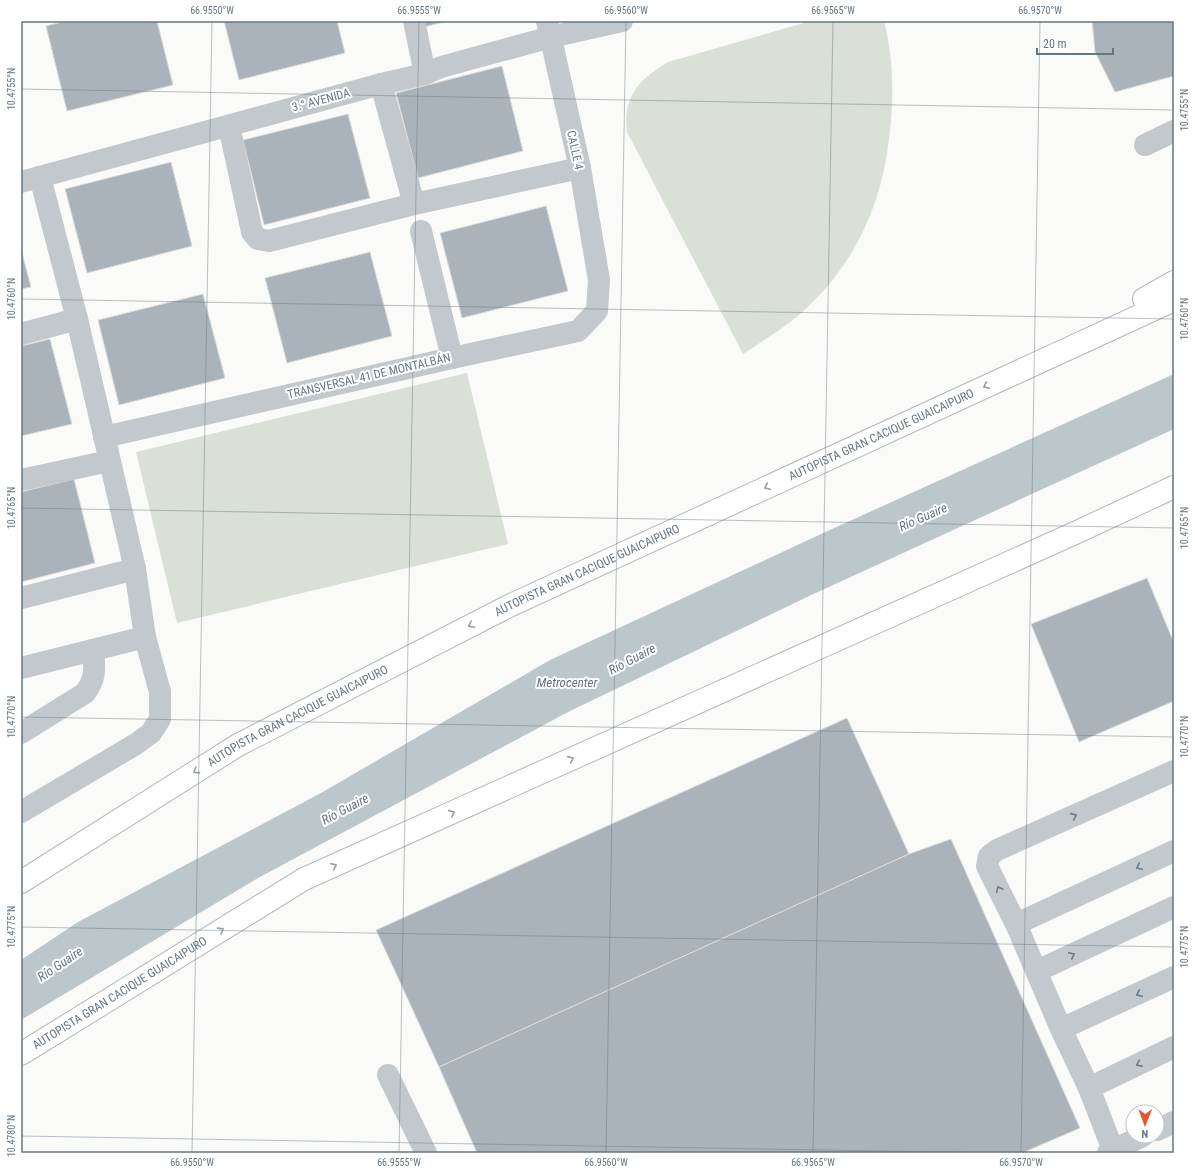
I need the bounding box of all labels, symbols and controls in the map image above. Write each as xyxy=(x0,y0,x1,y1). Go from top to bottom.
text: 66.9550°W xyxy=(190,5,234,16)
text: 66.9555°W xyxy=(397,5,441,16)
text: 66.9560°W xyxy=(604,5,648,16)
text: 66.9565°W xyxy=(811,5,855,16)
text: 66.9570°W xyxy=(1018,5,1062,16)
scale bar xyxy=(1037,30,1113,56)
text: 20 m xyxy=(1043,37,1067,51)
text: 10.4755°N xyxy=(6,68,17,110)
street label: 3.° AVENIDA xyxy=(290,86,352,114)
text: 10.4755°N xyxy=(1179,89,1190,131)
street label: CALLE 4 xyxy=(564,129,586,171)
text: 10.4760°N xyxy=(6,278,17,320)
text: 10.4760°N xyxy=(1179,298,1190,340)
street label: TRANSVERSAL 41 DE MONTALBÁN xyxy=(286,349,452,402)
one-way arrow xyxy=(983,381,991,389)
street label: AUTOPISTA GRAN CACIQUE GUAICAIPURO xyxy=(786,386,976,483)
one-way arrow xyxy=(763,482,771,490)
text: 10.4765°N xyxy=(6,487,17,529)
water label: Río Guaire xyxy=(897,500,949,534)
text: 10.4765°N xyxy=(1179,507,1190,549)
street label: AUTOPISTA GRAN CACIQUE GUAICAIPURO xyxy=(492,521,682,619)
one-way arrow xyxy=(468,620,475,628)
water label: Río Guaire xyxy=(606,640,658,678)
street label: AUTOPISTA GRAN CACIQUE GUAICAIPURO xyxy=(205,662,390,770)
water label: Metrocenter xyxy=(537,675,598,690)
text: 10.4770°N xyxy=(6,696,17,738)
text: 10.4770°N xyxy=(1179,716,1190,758)
one-way arrow xyxy=(566,756,574,764)
one-way arrow xyxy=(193,767,200,774)
water label: Río Guaire xyxy=(319,790,371,828)
one-way arrow xyxy=(449,809,456,817)
one-way arrow xyxy=(1070,812,1077,820)
one-way arrow xyxy=(1135,862,1143,870)
one-way arrow xyxy=(329,863,337,871)
one-way arrow xyxy=(996,886,1004,893)
text: 10.4775°N xyxy=(6,906,17,948)
text: 10.4775°N xyxy=(1179,926,1190,968)
one-way arrow xyxy=(217,927,224,935)
street label: AUTOPISTA GRAN CACIQUE GUAICAIPURO xyxy=(30,934,209,1052)
water label: Río Guaire xyxy=(35,943,85,984)
one-way arrow xyxy=(1068,952,1075,960)
one-way arrow xyxy=(1135,989,1142,997)
one-way arrow xyxy=(1136,1059,1143,1067)
north arrow xyxy=(1125,1104,1165,1144)
text: 10.4780°N xyxy=(6,1115,17,1157)
text: N xyxy=(1141,1127,1148,1140)
text: 66.9550°W xyxy=(170,1157,214,1168)
text: 66.9555°W xyxy=(377,1157,421,1168)
text: 66.9560°W xyxy=(584,1157,628,1168)
text: 66.9565°W xyxy=(791,1157,835,1168)
text: 66.9570°W xyxy=(999,1157,1043,1168)

